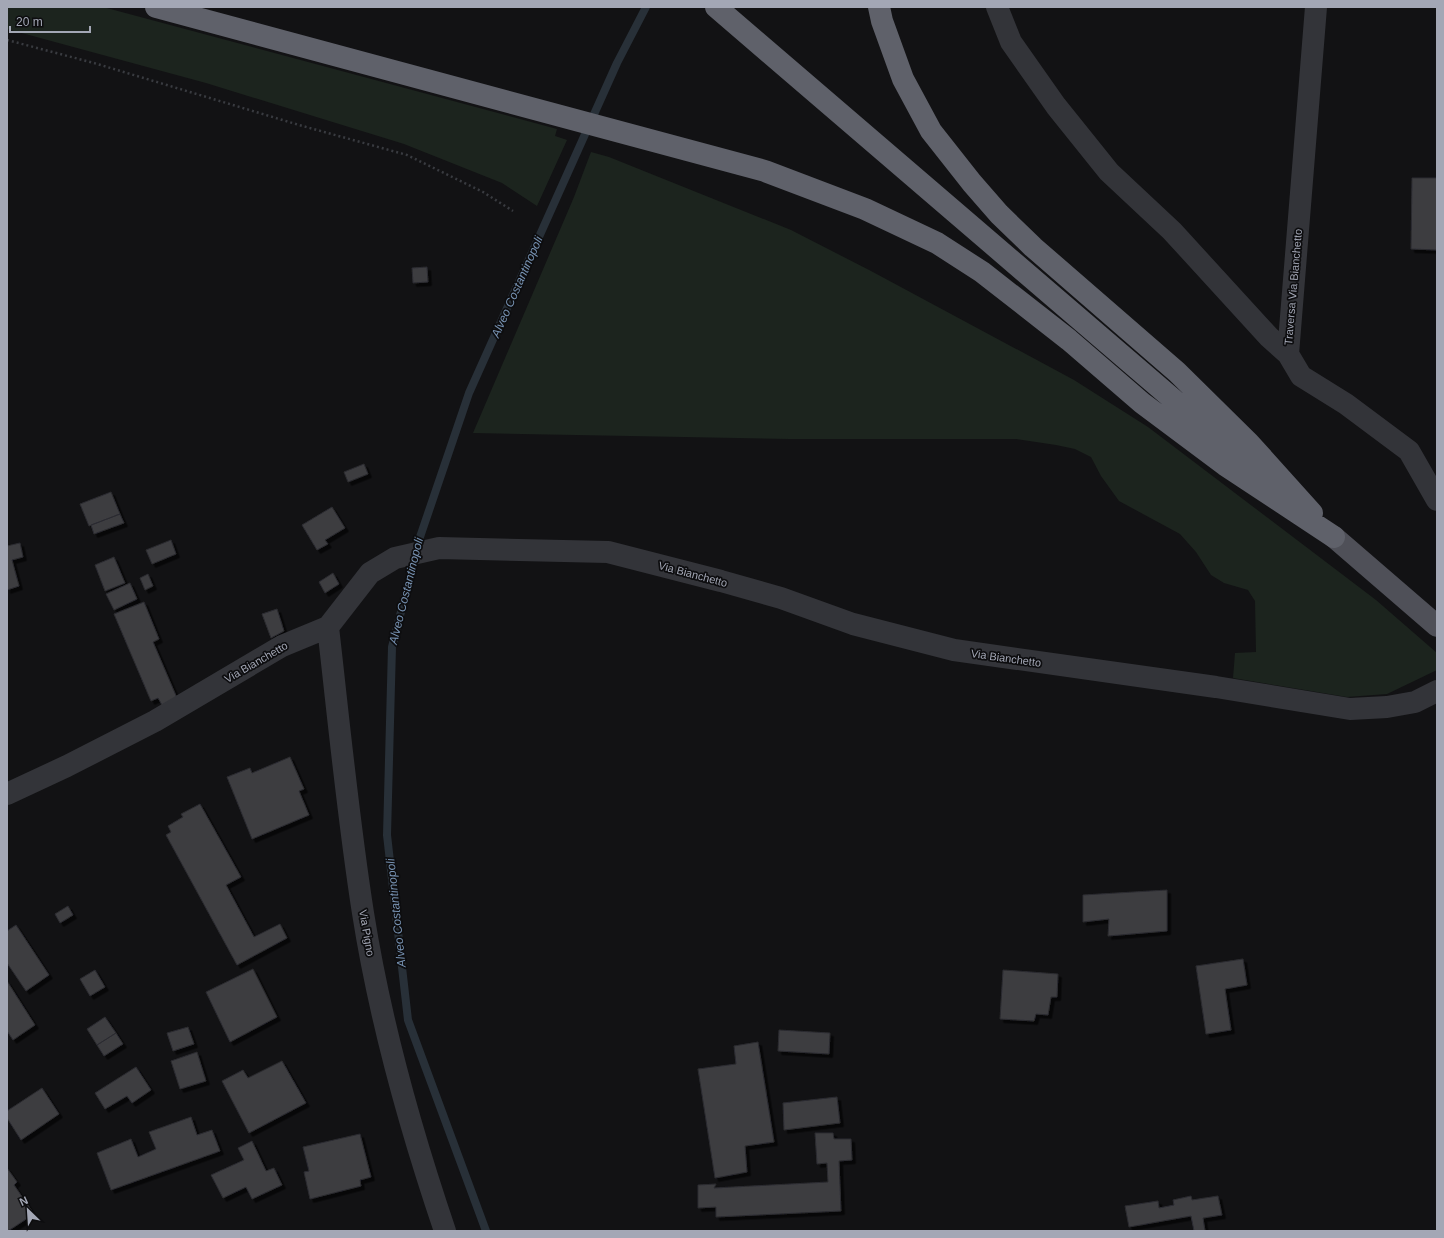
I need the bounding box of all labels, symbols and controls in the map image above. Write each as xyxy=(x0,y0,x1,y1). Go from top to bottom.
scale bar xyxy=(10,8,90,34)
text: 20 m xyxy=(16,15,43,29)
street label: Traversa Via Bianchetto xyxy=(1282,228,1304,346)
water label: Alveo Costantinopoli xyxy=(488,234,546,341)
water label: Alveo Costantinopoli xyxy=(386,536,426,647)
street label: Via Bianchetto xyxy=(657,559,729,589)
street label: Via Bianchetto xyxy=(222,639,290,685)
street label: Via Bianchetto xyxy=(970,647,1042,669)
water label: Alveo Costantinopoli xyxy=(383,858,409,969)
street label: Via Pigno xyxy=(357,909,377,957)
north arrow xyxy=(8,1190,48,1230)
text: N xyxy=(18,1194,30,1208)

